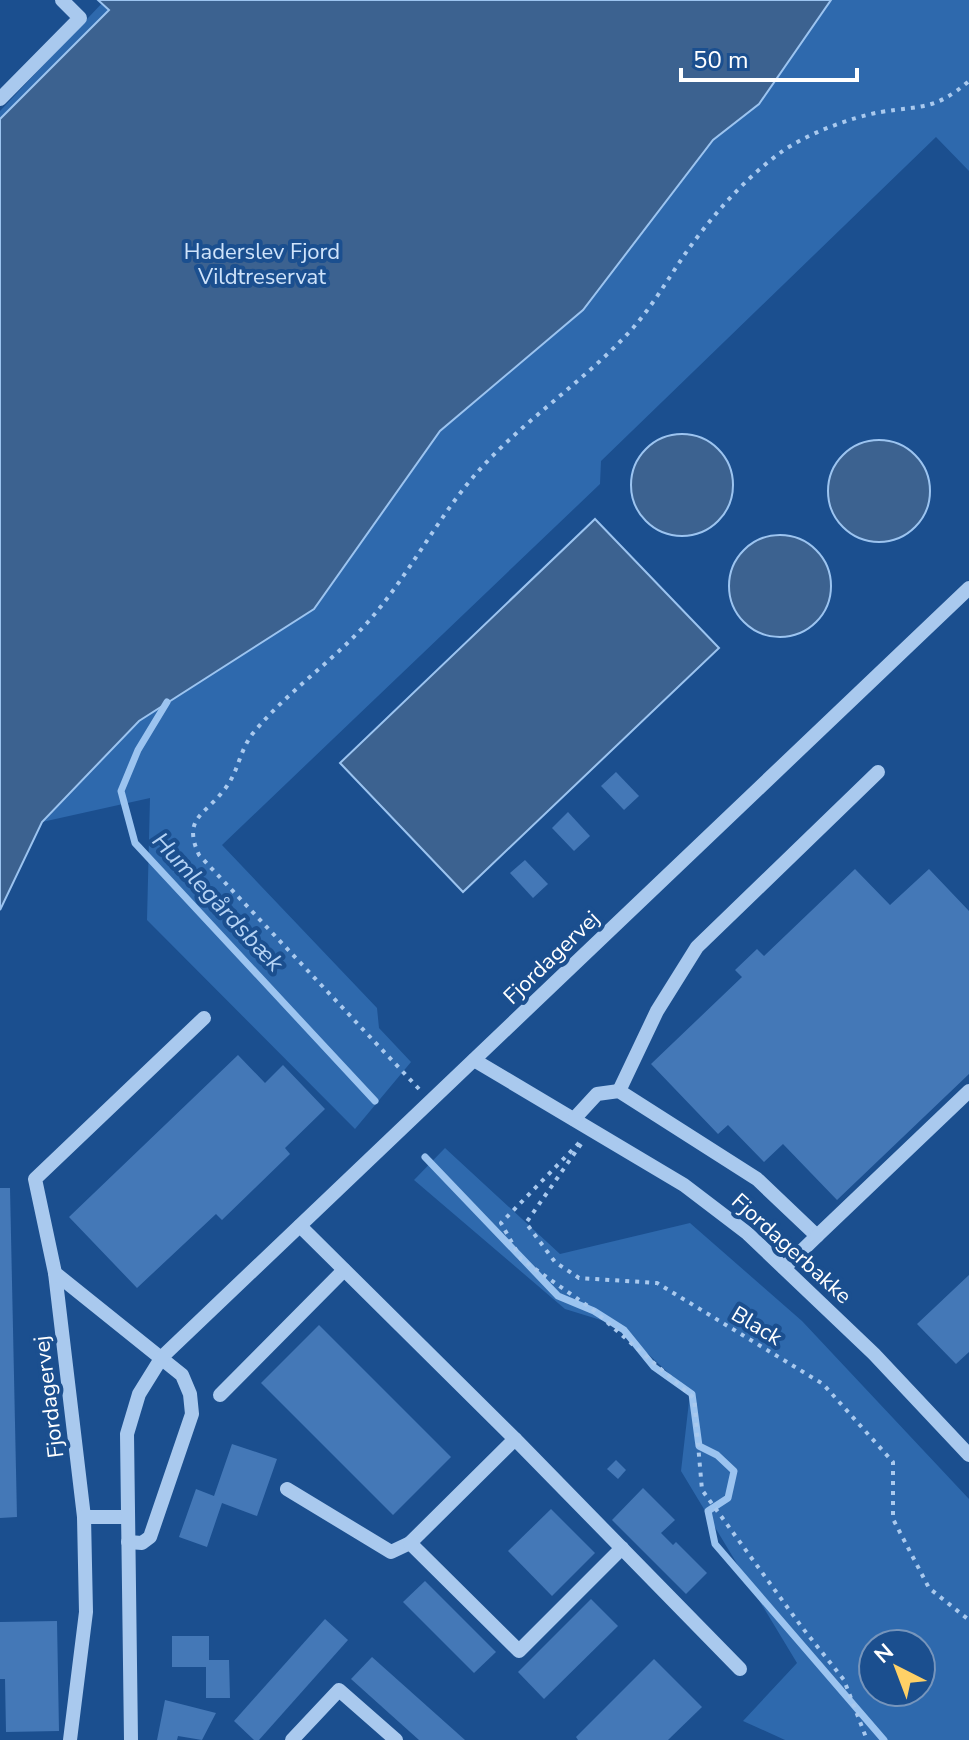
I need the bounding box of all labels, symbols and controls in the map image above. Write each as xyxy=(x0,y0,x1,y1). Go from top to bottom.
scale bar xyxy=(681,32,857,82)
text: 50 m xyxy=(693,44,749,76)
park label: Haderslev Fjord Vildtreservat xyxy=(184,237,340,292)
water label: Humlegårdsbæk xyxy=(145,825,292,979)
street label: Fjordagervej xyxy=(497,904,606,1011)
street label: Fjordagerbakke xyxy=(725,1187,858,1311)
street label: Black xyxy=(726,1299,788,1353)
street label: Fjordagervej xyxy=(27,1334,71,1460)
north arrow xyxy=(857,1628,937,1708)
text: N xyxy=(868,1637,900,1671)

